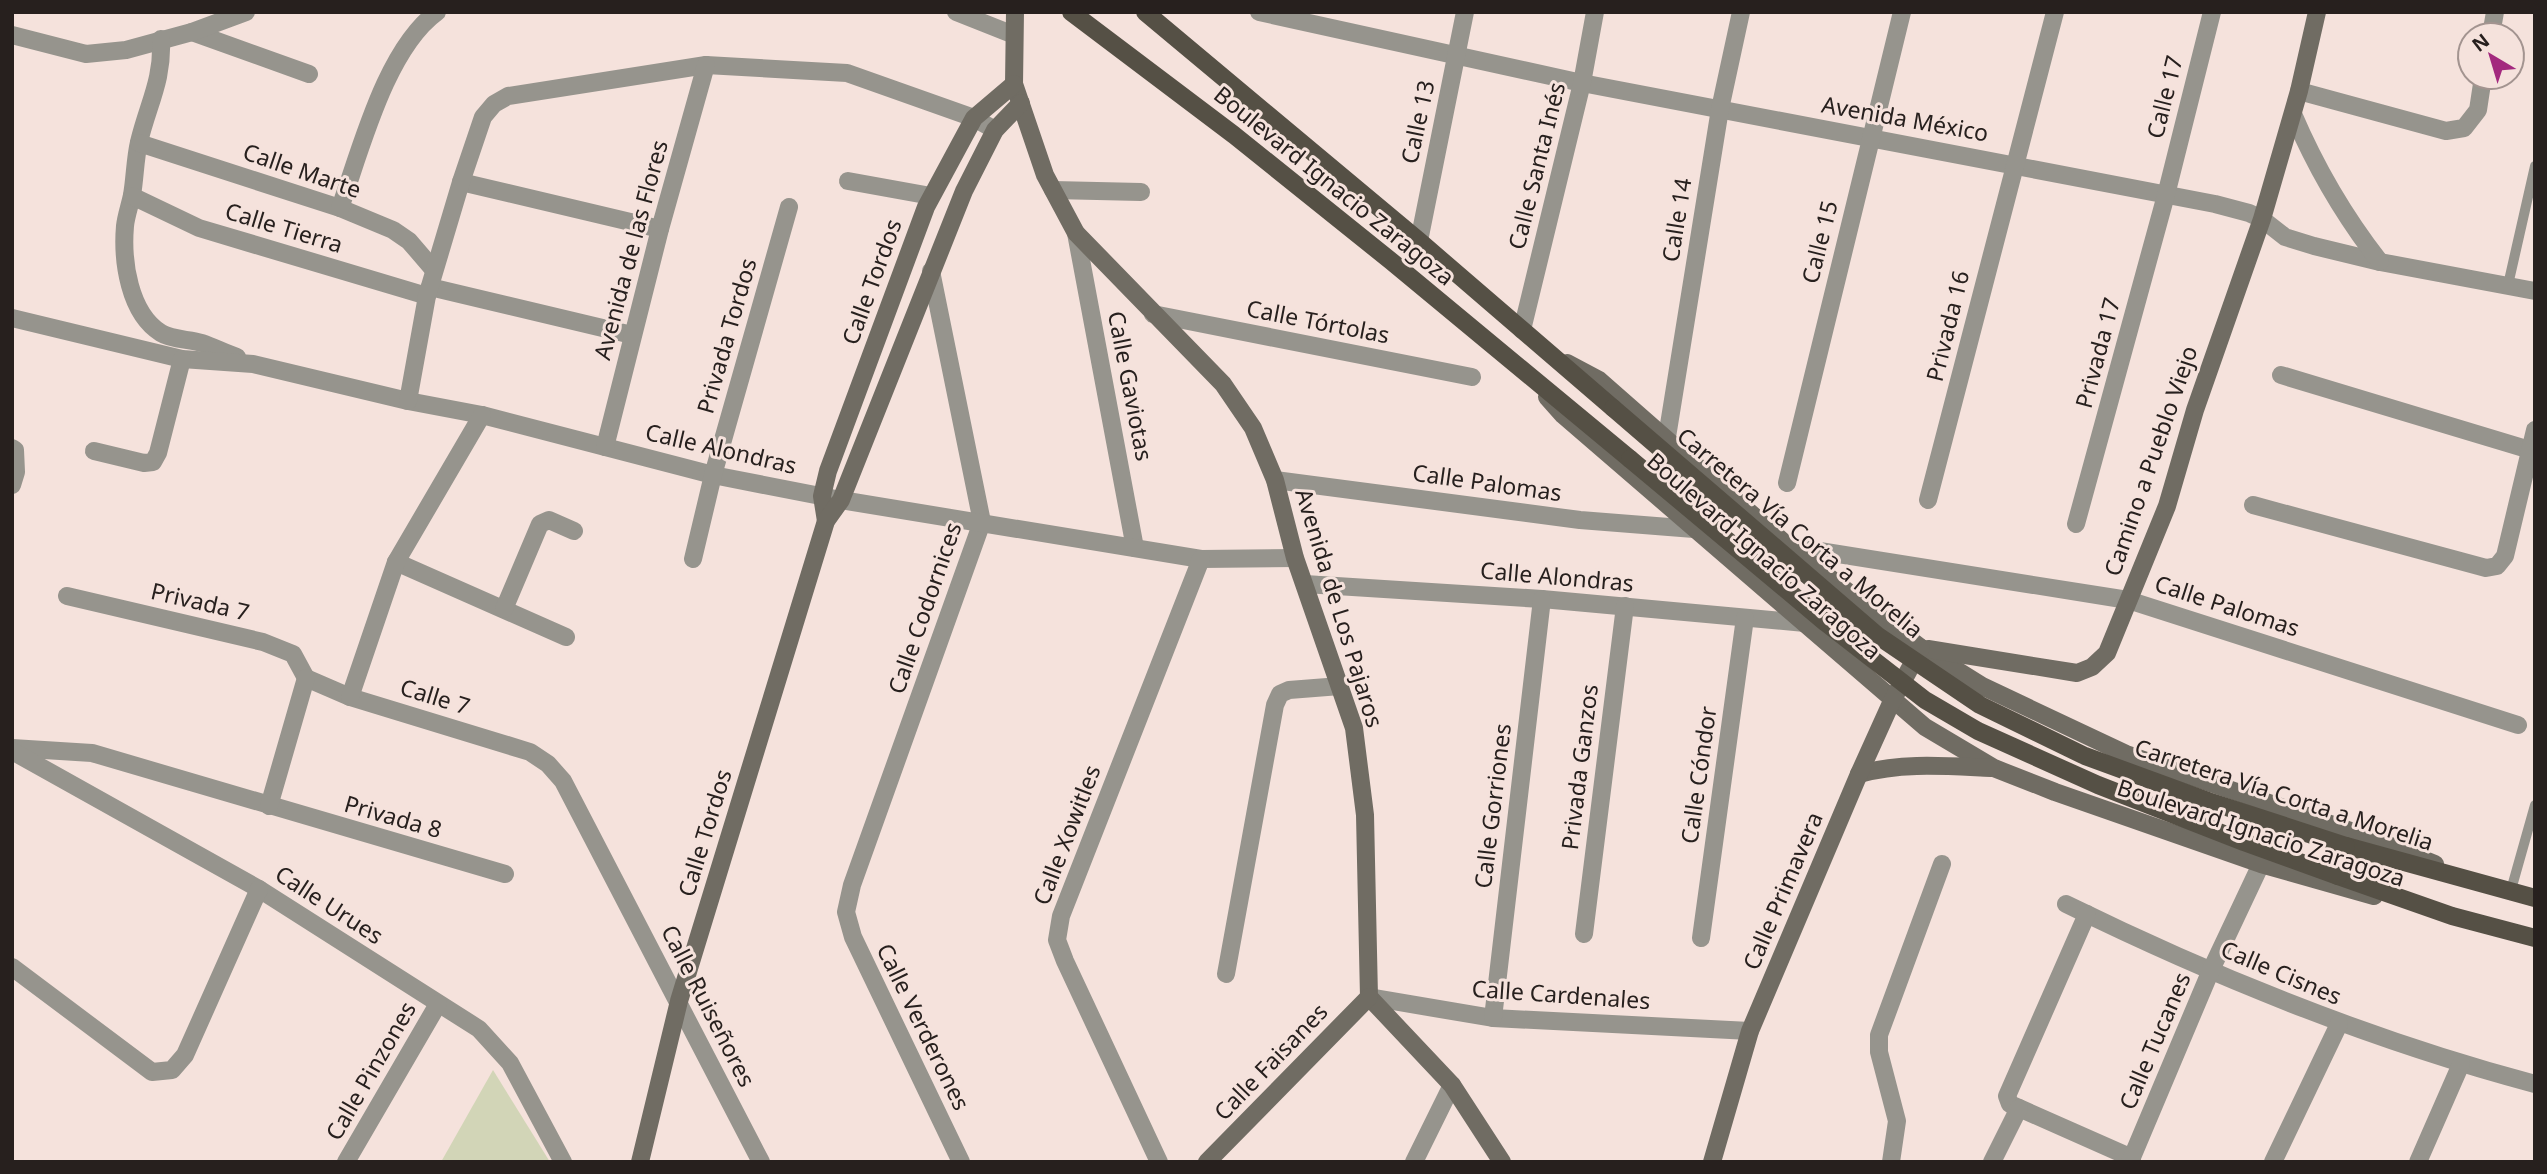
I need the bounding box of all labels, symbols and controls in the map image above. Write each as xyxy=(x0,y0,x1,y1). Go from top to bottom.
north arrow xyxy=(2456,21,2526,91)
text: N xyxy=(2466,28,2495,58)
street label: Calle 17 xyxy=(2138,52,2190,142)
street label: Calle 13 xyxy=(1393,77,1441,166)
street label: Boulevard Ignacio Zaragoza xyxy=(1208,78,1462,292)
street label: Calle Santa Inés xyxy=(1500,79,1572,253)
street label: Avenida México xyxy=(1819,88,1991,148)
street label: Calle Marte xyxy=(239,135,366,205)
street label: Avenida de las Flores xyxy=(585,136,675,363)
street label: Calle 14 xyxy=(1654,176,1698,264)
street label: Calle Tierra xyxy=(222,194,347,260)
street label: Calle 15 xyxy=(1793,197,1845,287)
street label: Calle Tordos xyxy=(834,214,909,349)
street label: Privada Tordos xyxy=(689,254,763,417)
street label: Privada 16 xyxy=(1918,267,1976,385)
street label: Calle Tórtolas xyxy=(1244,291,1392,351)
street label: Privada 17 xyxy=(2067,294,2127,412)
street label: Calle Gaviotas xyxy=(1101,308,1161,463)
street label: Camino a Pueblo Viejo xyxy=(2096,341,2204,580)
street label: Calle Alondras xyxy=(643,415,800,481)
street label: Carretera Vía Corta a Morelia xyxy=(1671,420,1931,645)
street label: Boulevard Ignacio Zaragoza xyxy=(1641,445,1889,666)
street label: Calle Palomas xyxy=(1410,456,1564,508)
street label: Avenida de Los Pajaros xyxy=(1288,484,1392,731)
street label: Calle Codornices xyxy=(880,518,968,698)
street label: Calle Alondras xyxy=(1479,553,1635,599)
street label: Calle Palomas xyxy=(2151,567,2304,643)
street label: Privada 7 xyxy=(148,574,253,628)
street label: Calle 7 xyxy=(396,670,474,722)
street label: Privada Ganzos xyxy=(1553,682,1605,851)
street label: Calle Cóndor xyxy=(1673,704,1724,846)
street label: Calle Gorriones xyxy=(1466,722,1518,890)
street label: Carretera Vía Corta a Morelia xyxy=(2131,731,2438,858)
street label: Calle Xowitles xyxy=(1025,760,1107,909)
street label: Calle Tordos xyxy=(670,765,739,900)
street label: Boulevard Ignacio Zaragoza xyxy=(2113,770,2409,894)
street label: Privada 8 xyxy=(341,787,446,845)
street label: Calle Primavera xyxy=(1734,807,1830,974)
street label: Calle Urues xyxy=(269,857,390,951)
street label: Calle Ruiseñores xyxy=(654,919,764,1092)
street label: Calle Cisnes xyxy=(2216,932,2347,1012)
street label: Calle Verderones xyxy=(870,938,978,1115)
street label: Calle Tucanes xyxy=(2111,967,2197,1114)
street label: Calle Cardenales xyxy=(1471,972,1651,1016)
street label: Calle Pinzones xyxy=(317,995,423,1146)
street label: Calle Faisanes xyxy=(1206,996,1334,1127)

